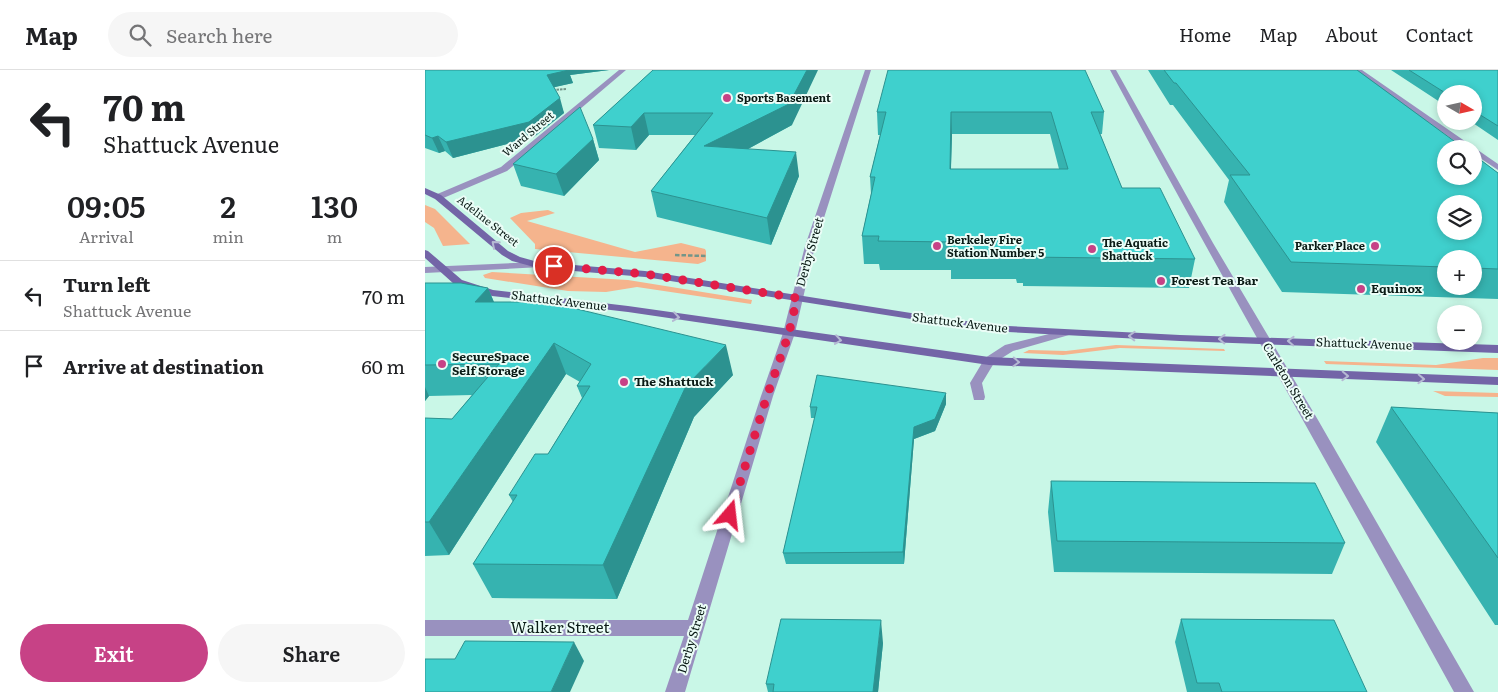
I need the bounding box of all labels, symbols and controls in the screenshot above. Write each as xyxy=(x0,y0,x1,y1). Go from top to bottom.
search box xyxy=(108,12,458,57)
text: Map xyxy=(25,17,78,52)
icon: search xyxy=(126,21,154,49)
text: Search here xyxy=(166,21,272,49)
text: Home xyxy=(1179,21,1231,48)
text: Map xyxy=(1259,21,1297,48)
text: About xyxy=(1325,21,1378,48)
text: Contact xyxy=(1406,21,1473,48)
text: 70 m xyxy=(103,80,185,132)
north arrow xyxy=(1437,85,1483,130)
map controls xyxy=(1437,85,1482,350)
place label: Sports Basement xyxy=(737,89,831,105)
icon: left xyxy=(20,90,85,155)
marker: Sports Basement xyxy=(721,92,733,104)
street label: Ward Street xyxy=(498,106,557,160)
text: Shattuck Avenue xyxy=(103,127,279,160)
button: search xyxy=(1437,140,1482,185)
text: 09:05 xyxy=(67,183,145,227)
text: 2 xyxy=(220,183,236,227)
text: 130 xyxy=(311,183,358,227)
street label: Adeline Street xyxy=(454,191,523,250)
button: layers xyxy=(1437,195,1482,240)
street label: Derby Street xyxy=(791,215,828,289)
text: Arrival xyxy=(79,224,134,248)
text: min xyxy=(213,224,244,248)
text: m xyxy=(327,224,342,248)
place label: Berkeley Fire Station Number 5 xyxy=(947,231,1044,260)
place label: The Aquatic Shattuck xyxy=(1102,234,1168,263)
place label: Parker Place xyxy=(1295,237,1365,253)
marker: Berkeley Fire Station Number 5 xyxy=(931,240,943,252)
marker: Parker Place xyxy=(1369,240,1381,252)
one-way arrow xyxy=(491,241,500,250)
marker: The Aquatic Shattuck xyxy=(1086,243,1098,255)
pin xyxy=(533,245,575,287)
button: + xyxy=(1437,250,1482,295)
icon: arrive xyxy=(540,252,568,280)
text: Turn left xyxy=(63,270,150,298)
place label: Forest Tea Bar xyxy=(1171,271,1259,289)
marker: Forest Tea Bar xyxy=(1155,275,1167,287)
place label: Equinox xyxy=(1371,279,1423,297)
icon: left xyxy=(20,282,48,310)
text: 70 m xyxy=(362,282,405,310)
marker: Equinox xyxy=(1355,283,1367,295)
street label: Shattuck Avenue xyxy=(510,285,608,315)
text: Shattuck Avenue xyxy=(63,298,191,322)
button: − xyxy=(1437,305,1482,350)
street label: Shattuck Avenue xyxy=(911,307,1009,337)
one-way arrow xyxy=(672,311,681,321)
one-way arrow xyxy=(1127,330,1135,341)
street label: Shattuck Avenue xyxy=(1316,332,1412,354)
one-way arrow xyxy=(834,334,842,345)
one-way arrow xyxy=(1218,334,1226,344)
one-way arrow xyxy=(1287,336,1295,347)
street label: Carleton Street xyxy=(1259,339,1319,422)
place label: SecureSpace Self Storage xyxy=(452,347,530,379)
icon: arrive xyxy=(20,352,48,380)
text: Arrive at destination xyxy=(63,352,264,380)
text: 60 m xyxy=(362,352,405,380)
one-way arrow xyxy=(1012,357,1020,368)
marker: SecureSpace Self Storage xyxy=(436,358,448,370)
one-way arrow xyxy=(1341,370,1349,381)
place label: The Shattuck xyxy=(634,372,715,390)
one-way arrow xyxy=(1417,373,1425,384)
marker: The Shattuck xyxy=(618,376,630,388)
position arrow xyxy=(703,488,755,540)
street label: Derby Street xyxy=(672,602,710,676)
street label: Walker Street xyxy=(511,615,609,638)
button: Exit xyxy=(20,624,208,682)
button: Share xyxy=(218,624,405,682)

